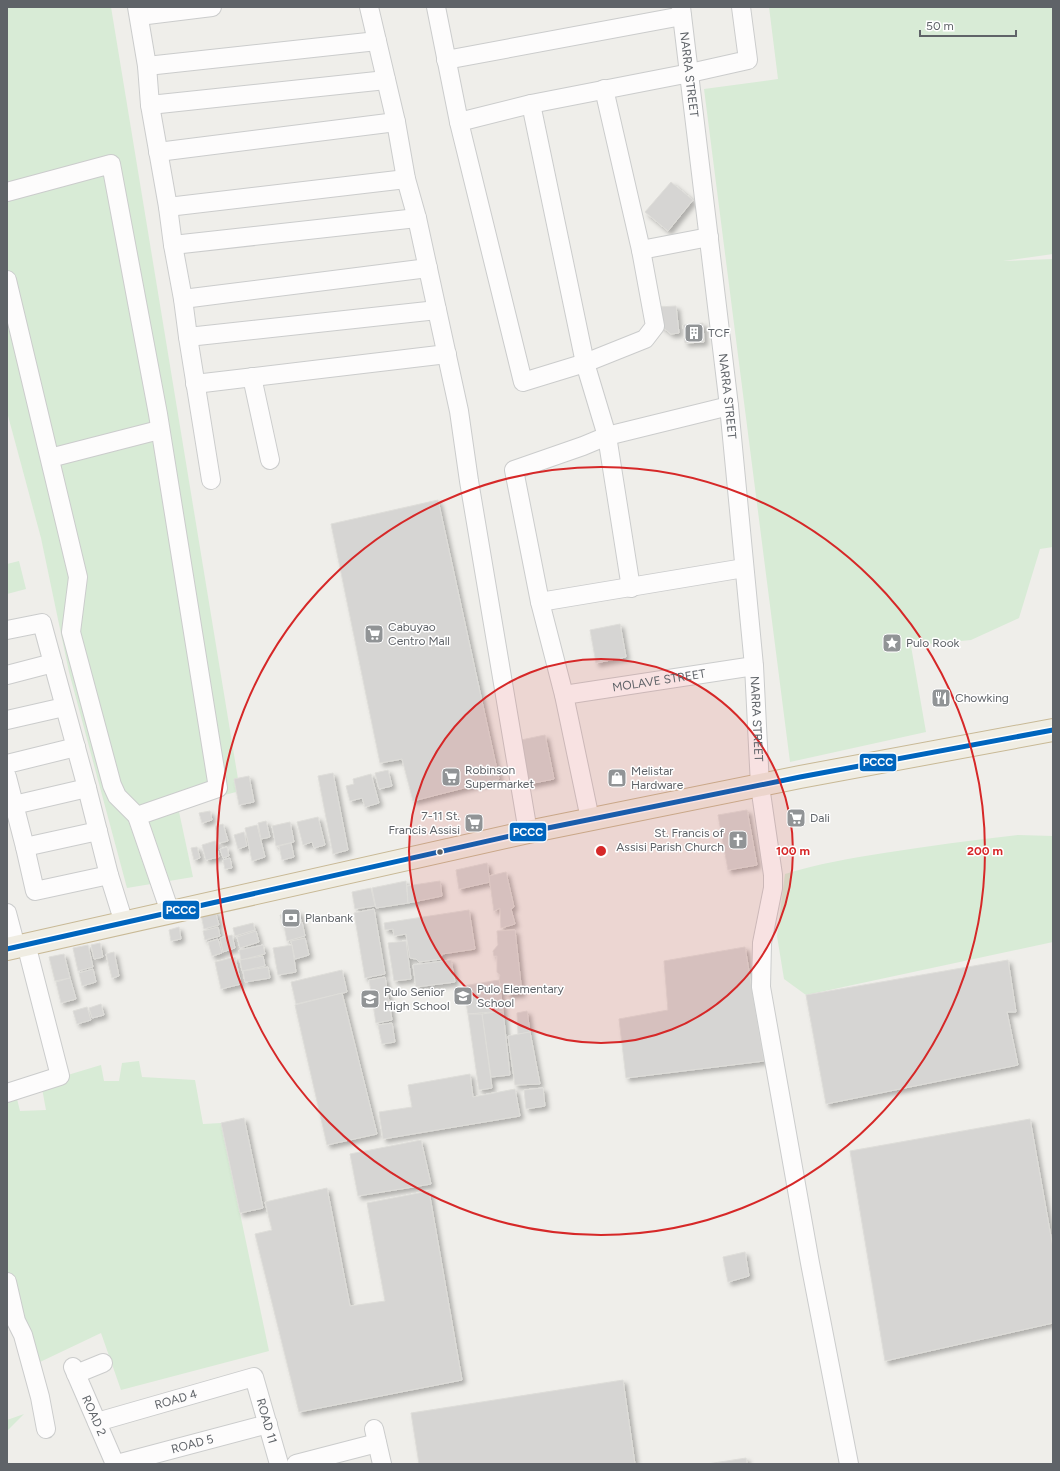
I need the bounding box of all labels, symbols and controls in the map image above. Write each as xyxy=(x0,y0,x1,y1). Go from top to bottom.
scale bar xyxy=(920,12,1016,38)
text: 50 m xyxy=(926,19,954,33)
street label: NARRA STREET xyxy=(677,31,701,118)
building icon: TCF xyxy=(683,322,705,344)
place label: TCF xyxy=(708,326,730,340)
street label: NARRA STREET xyxy=(716,353,739,440)
place label: Cabuyao Centro Mall xyxy=(388,620,450,648)
supermarket icon: Cabuyao Centro Mall xyxy=(363,623,385,645)
place icon: Pulo Rook xyxy=(881,632,903,654)
place label: Pulo Rook xyxy=(906,636,960,650)
street label: MOLAVE STREET xyxy=(611,666,707,695)
street label: NARRA STREET xyxy=(748,676,766,762)
restaurant icon: Chowking xyxy=(930,687,952,709)
place label: Chowking xyxy=(955,691,1009,705)
line badge: PCCC xyxy=(859,753,897,772)
text: PCCC xyxy=(863,756,893,769)
place label: Robinson Supermarket xyxy=(465,763,534,791)
place label: Melistar Hardware xyxy=(631,764,684,792)
supermarket icon: Robinson Supermarket xyxy=(440,766,462,788)
shop icon: Melistar Hardware xyxy=(606,767,628,789)
supermarket icon: Dali xyxy=(785,807,807,829)
place label: 7-11 St. Francis Assisi xyxy=(388,809,460,837)
place label: Dali xyxy=(810,811,830,825)
supermarket icon: 7-11 St. Francis Assisi xyxy=(463,812,485,834)
line badge: PCCC xyxy=(509,822,547,842)
text: PCCC xyxy=(513,826,543,839)
place label: St. Francis of Assisi Parish Church xyxy=(616,826,725,854)
church icon: St. Francis of Assisi Parish Church xyxy=(727,829,749,851)
centre of rings xyxy=(594,844,608,858)
text: 100 m xyxy=(776,844,810,858)
text: 200 m xyxy=(967,844,1003,858)
unlabelled marker xyxy=(435,847,445,857)
line badge: PCCC xyxy=(162,900,200,920)
text: PCCC xyxy=(166,904,196,917)
bank icon: Planbank xyxy=(280,907,302,929)
place label: Planbank xyxy=(305,911,353,925)
place label: Pulo Elementary School xyxy=(477,982,565,1010)
place label: Pulo Senior High School xyxy=(384,985,450,1013)
school or university icon: Pulo Elementary School xyxy=(452,985,474,1007)
school or university icon: Pulo Senior High School xyxy=(359,988,381,1010)
street label: ROAD 4 xyxy=(153,1387,199,1412)
street label: ROAD 2 xyxy=(79,1393,109,1438)
street label: ROAD 11 xyxy=(254,1397,280,1445)
street label: ROAD 5 xyxy=(170,1432,215,1456)

